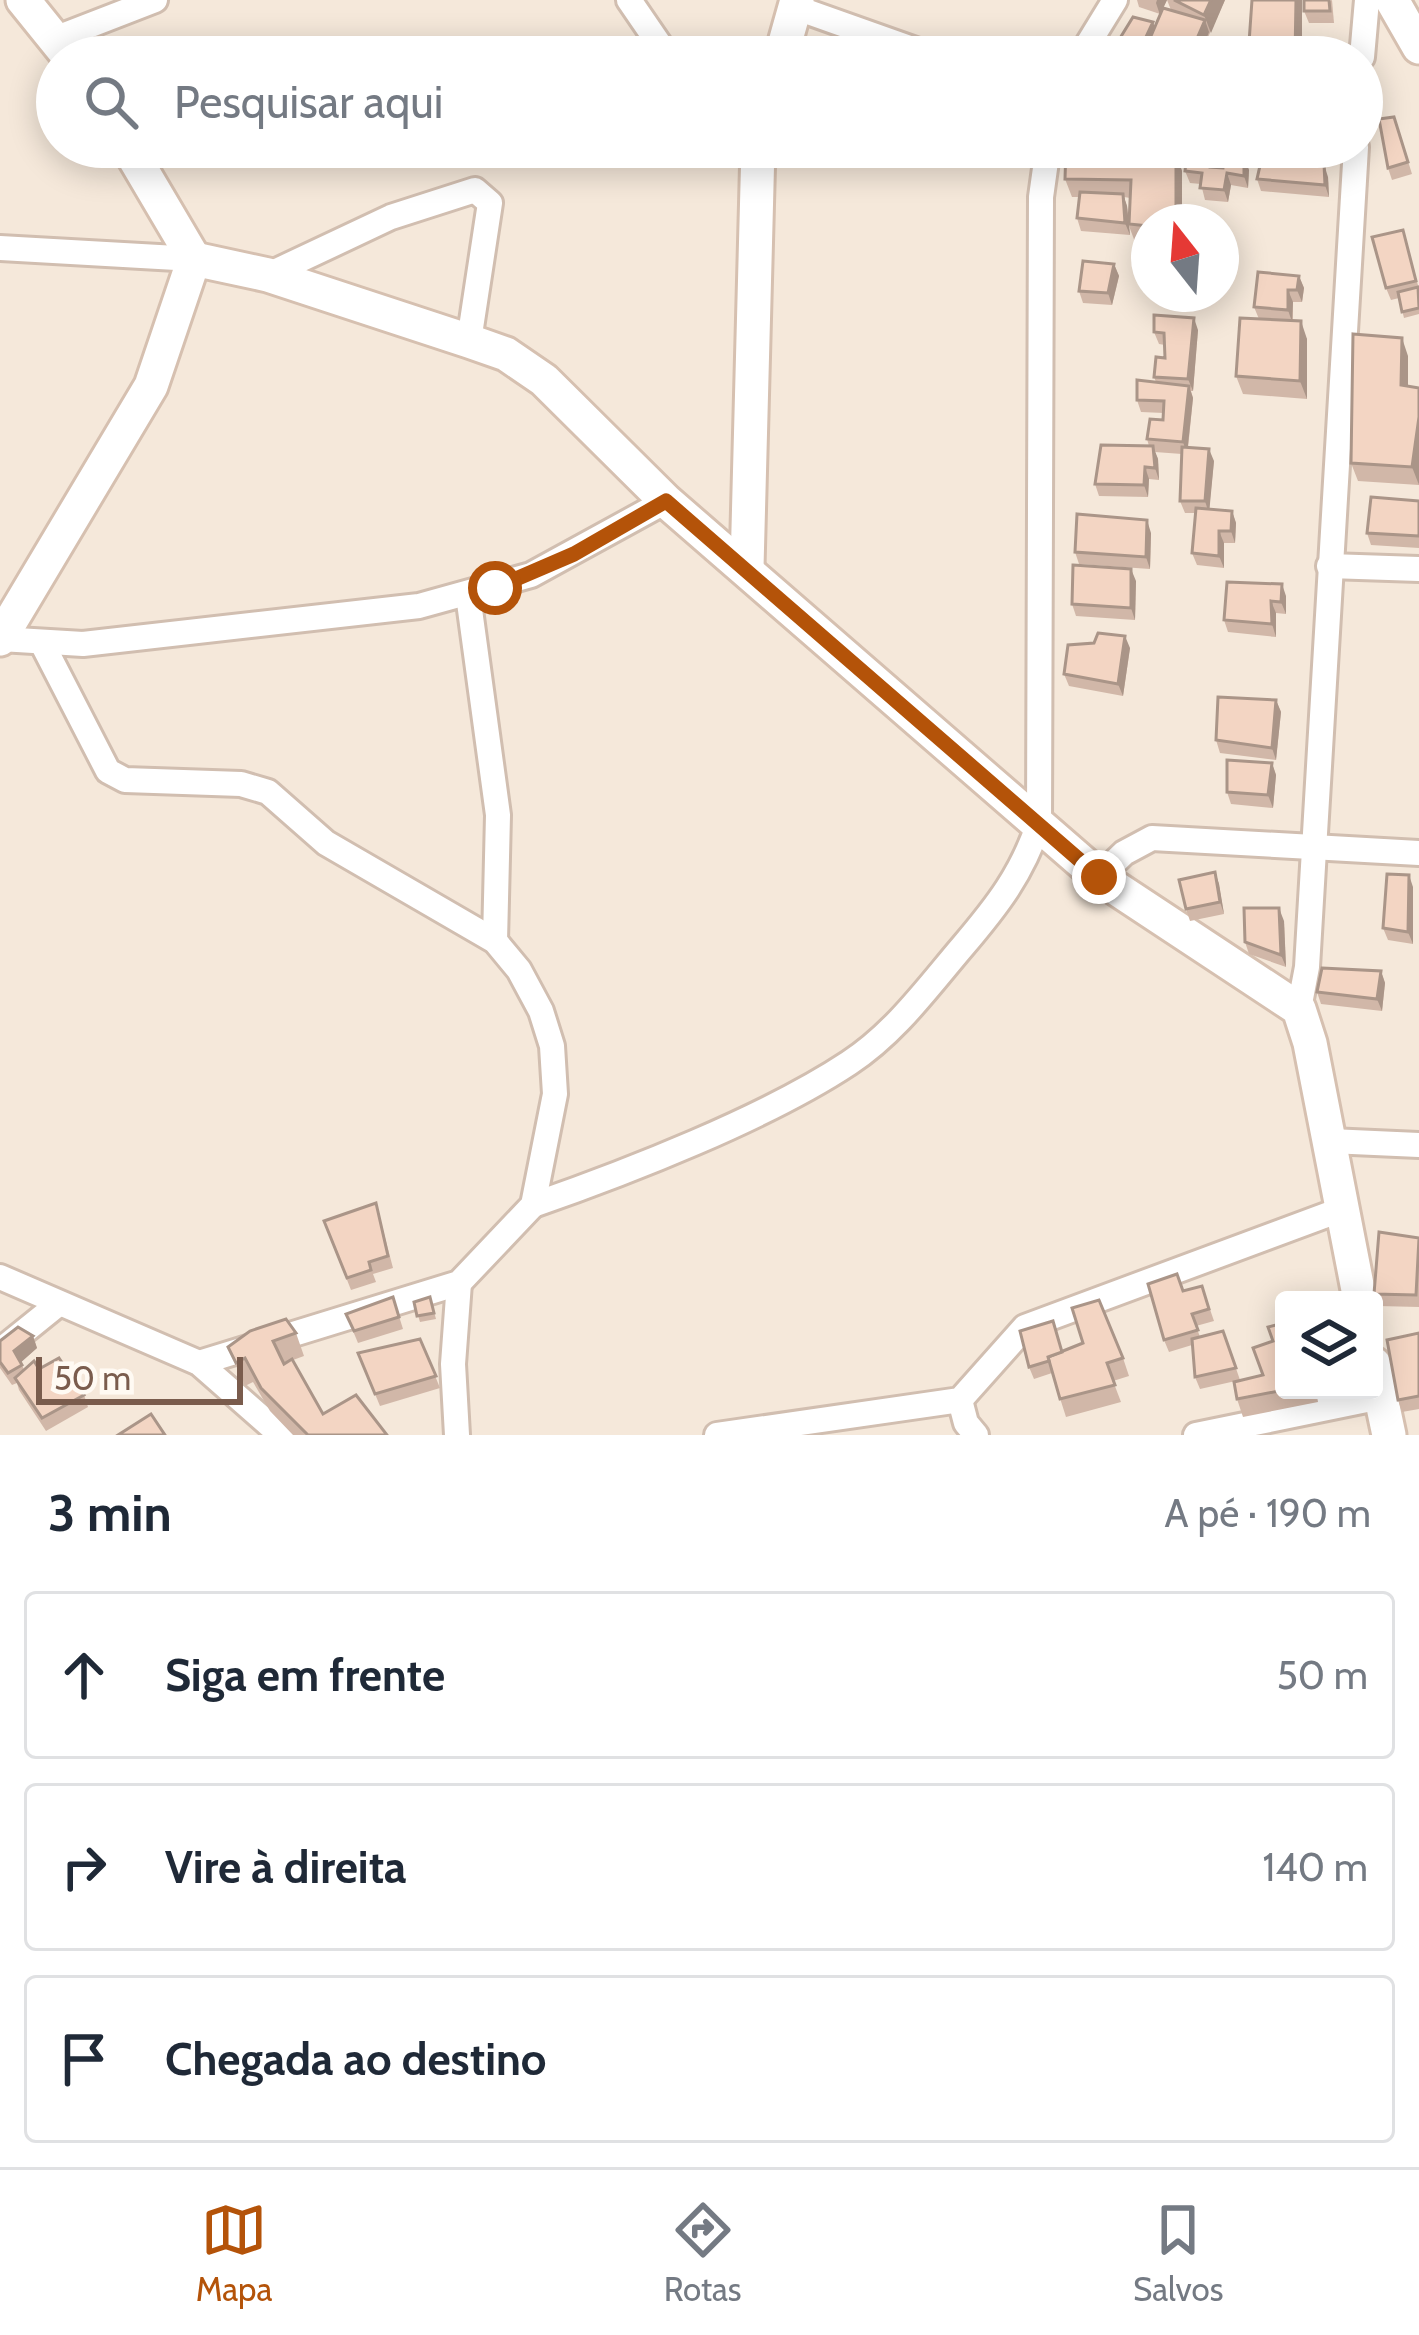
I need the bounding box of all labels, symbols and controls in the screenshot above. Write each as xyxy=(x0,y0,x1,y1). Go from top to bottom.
search box xyxy=(36,36,1383,168)
icon: search xyxy=(78,69,144,135)
text: Pesquisar aqui xyxy=(174,75,443,129)
north arrow xyxy=(1131,204,1239,312)
route start xyxy=(468,561,522,615)
route end xyxy=(1072,850,1126,904)
map controls xyxy=(1275,1291,1383,1399)
button: layers xyxy=(1275,1291,1383,1399)
scale bar xyxy=(36,1351,243,1404)
text: 50 m xyxy=(54,1358,131,1398)
text: 3 min xyxy=(48,1482,172,1544)
text: A pé · 190 m xyxy=(1165,1489,1371,1537)
icon: ahead xyxy=(51,1642,117,1708)
text: Siga em frente xyxy=(165,1648,445,1702)
text: 50 m xyxy=(1277,1651,1368,1699)
icon: right xyxy=(51,1834,117,1900)
text: Vire à direita xyxy=(165,1840,407,1894)
text: 140 m xyxy=(1263,1843,1368,1891)
icon: arrive xyxy=(51,2026,117,2092)
text: Chegada ao destino xyxy=(165,2032,546,2086)
tab: Mapa xyxy=(196,2197,272,2309)
tab: Rotas xyxy=(664,2197,742,2309)
tab: Salvos xyxy=(1133,2197,1223,2309)

